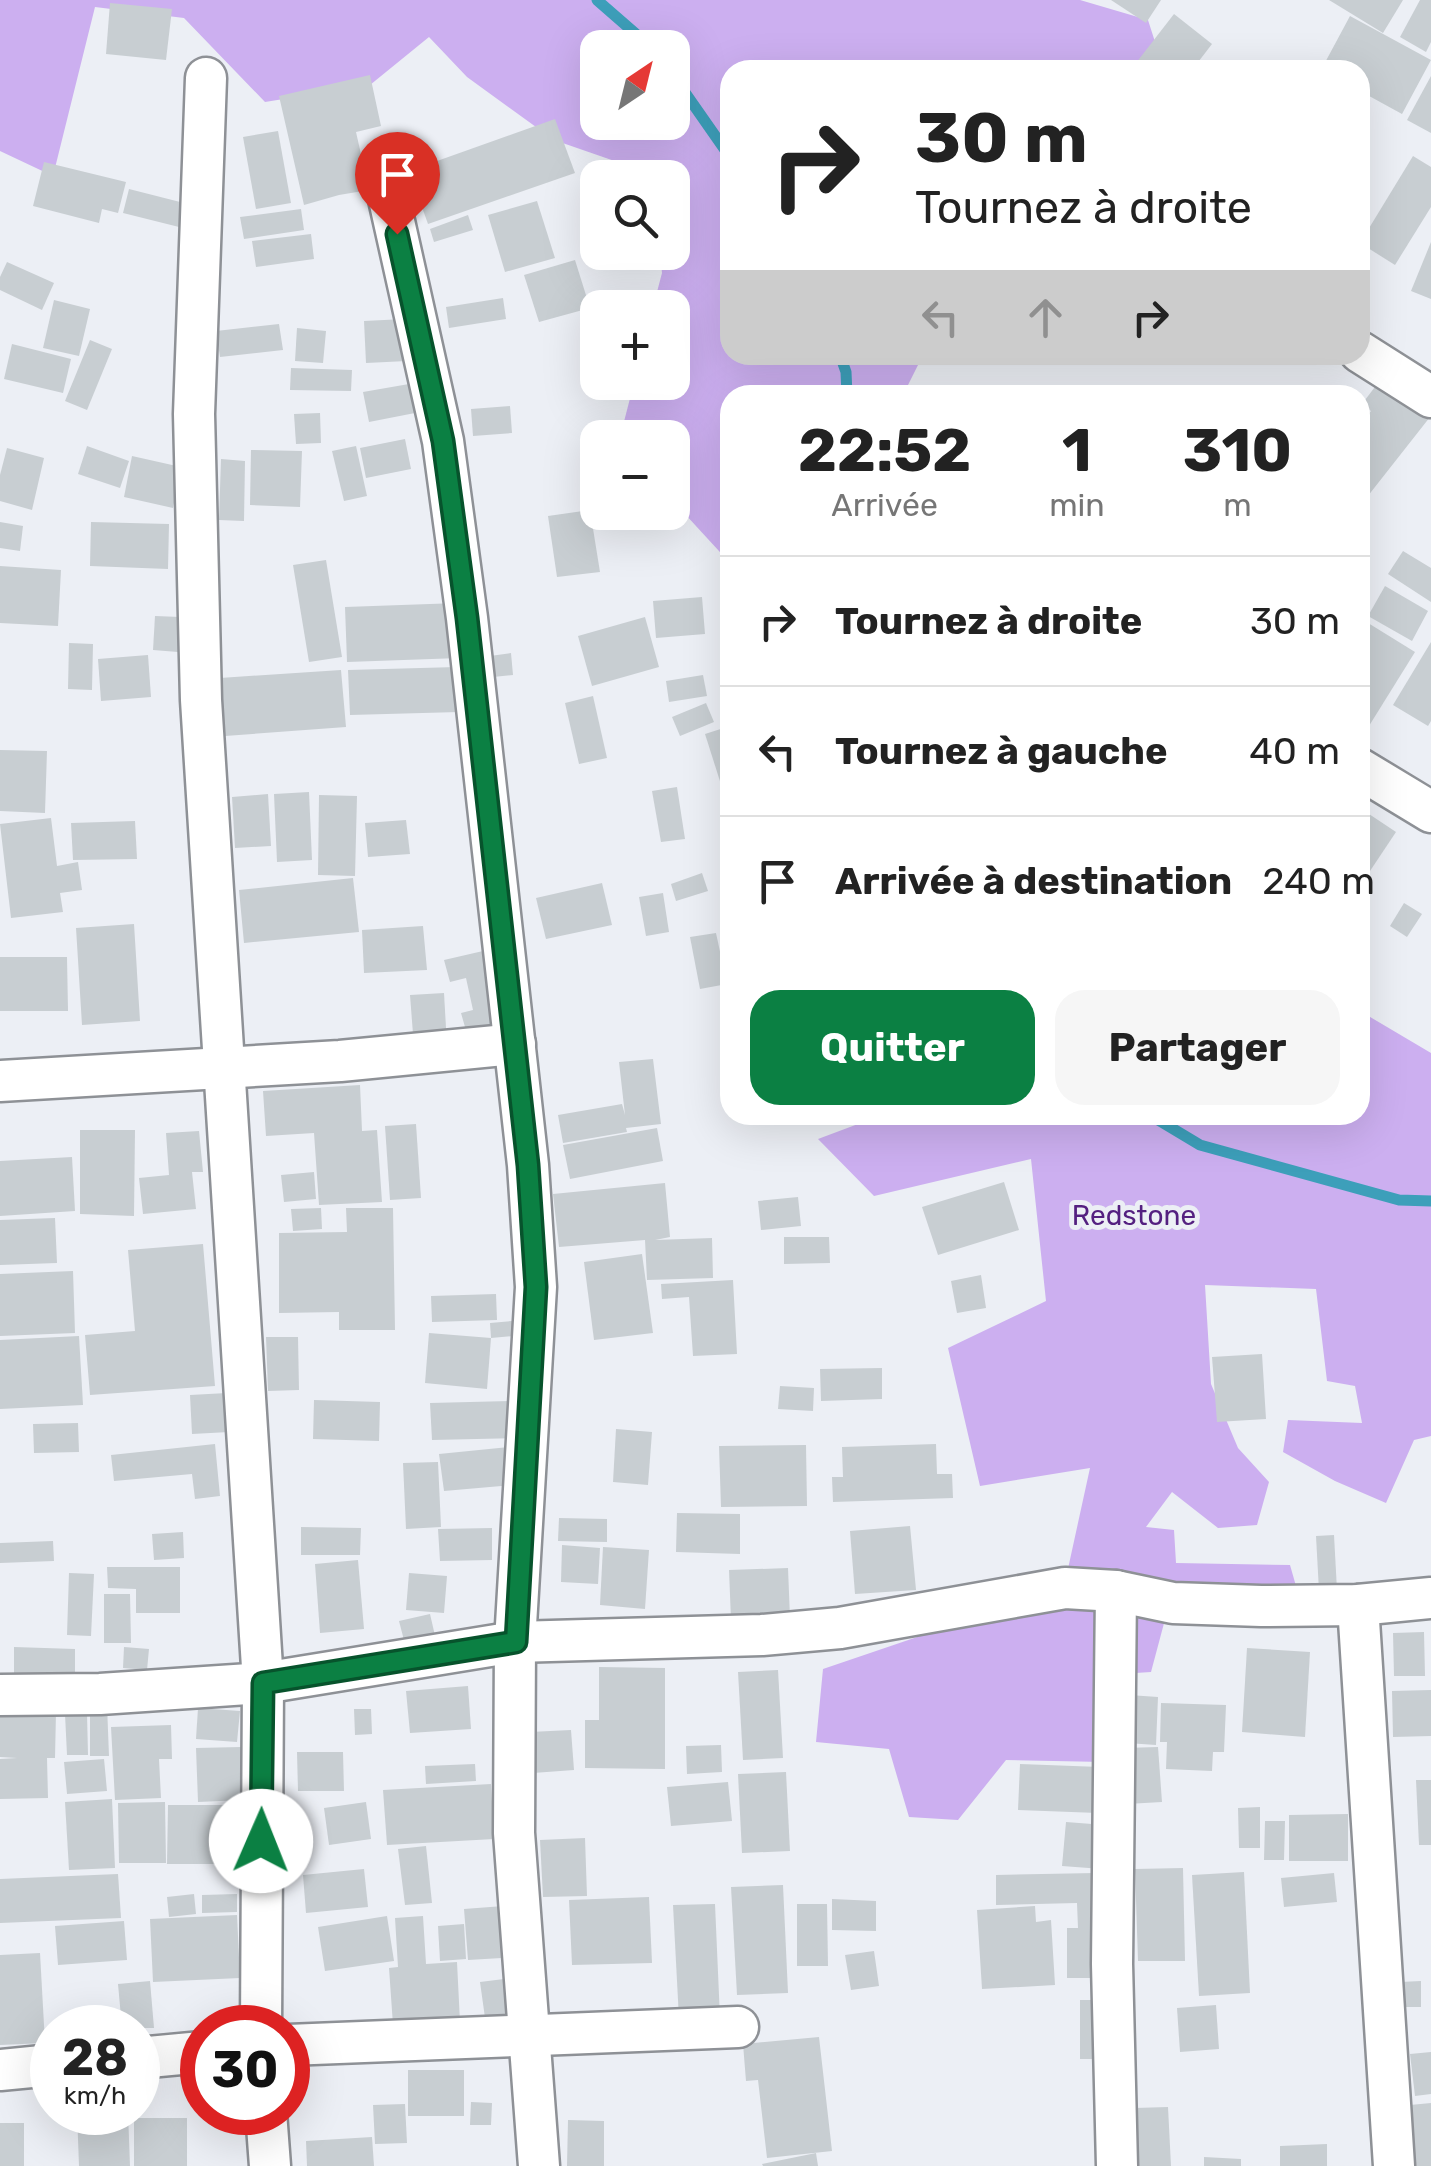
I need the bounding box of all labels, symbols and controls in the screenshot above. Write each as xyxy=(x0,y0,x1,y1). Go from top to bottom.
north arrow xyxy=(580,30,690,140)
map controls xyxy=(580,30,690,530)
text: 30 m xyxy=(915,97,1088,180)
icon: right xyxy=(750,100,880,230)
pin xyxy=(355,132,440,235)
icon: arrive xyxy=(370,147,425,202)
button: search xyxy=(580,160,690,270)
text: Tournez à droite xyxy=(915,181,1252,234)
button: + xyxy=(580,290,690,400)
icon: left xyxy=(913,290,968,345)
icon: ahead xyxy=(1018,290,1073,345)
icon: right xyxy=(1123,290,1178,345)
text: 22:52 xyxy=(798,415,971,486)
text: 1 xyxy=(1062,415,1092,486)
text: 310 xyxy=(1183,415,1292,486)
button: − xyxy=(580,420,690,530)
text: Arrivée xyxy=(831,486,938,524)
text: min xyxy=(1049,486,1105,524)
text: m xyxy=(1223,486,1252,524)
icon: right xyxy=(750,594,805,649)
text: Tournez à droite xyxy=(835,598,1142,644)
text: 30 m xyxy=(1250,598,1340,644)
icon: left xyxy=(750,724,805,779)
text: Tournez à gauche xyxy=(835,728,1168,774)
text: 40 m xyxy=(1249,728,1340,774)
icon: arrive xyxy=(750,854,805,909)
text: Arrivée à destination xyxy=(835,858,1232,904)
text: 240 m xyxy=(1262,858,1375,904)
button: Quitter xyxy=(750,990,1035,1105)
button: Partager xyxy=(1055,990,1340,1105)
park label: Redstone xyxy=(1072,1199,1196,1232)
position arrow xyxy=(209,1789,313,1893)
speed limit sign: 30 xyxy=(180,2005,310,2135)
text: 28 xyxy=(62,2028,128,2088)
text: km/h xyxy=(64,2081,126,2110)

